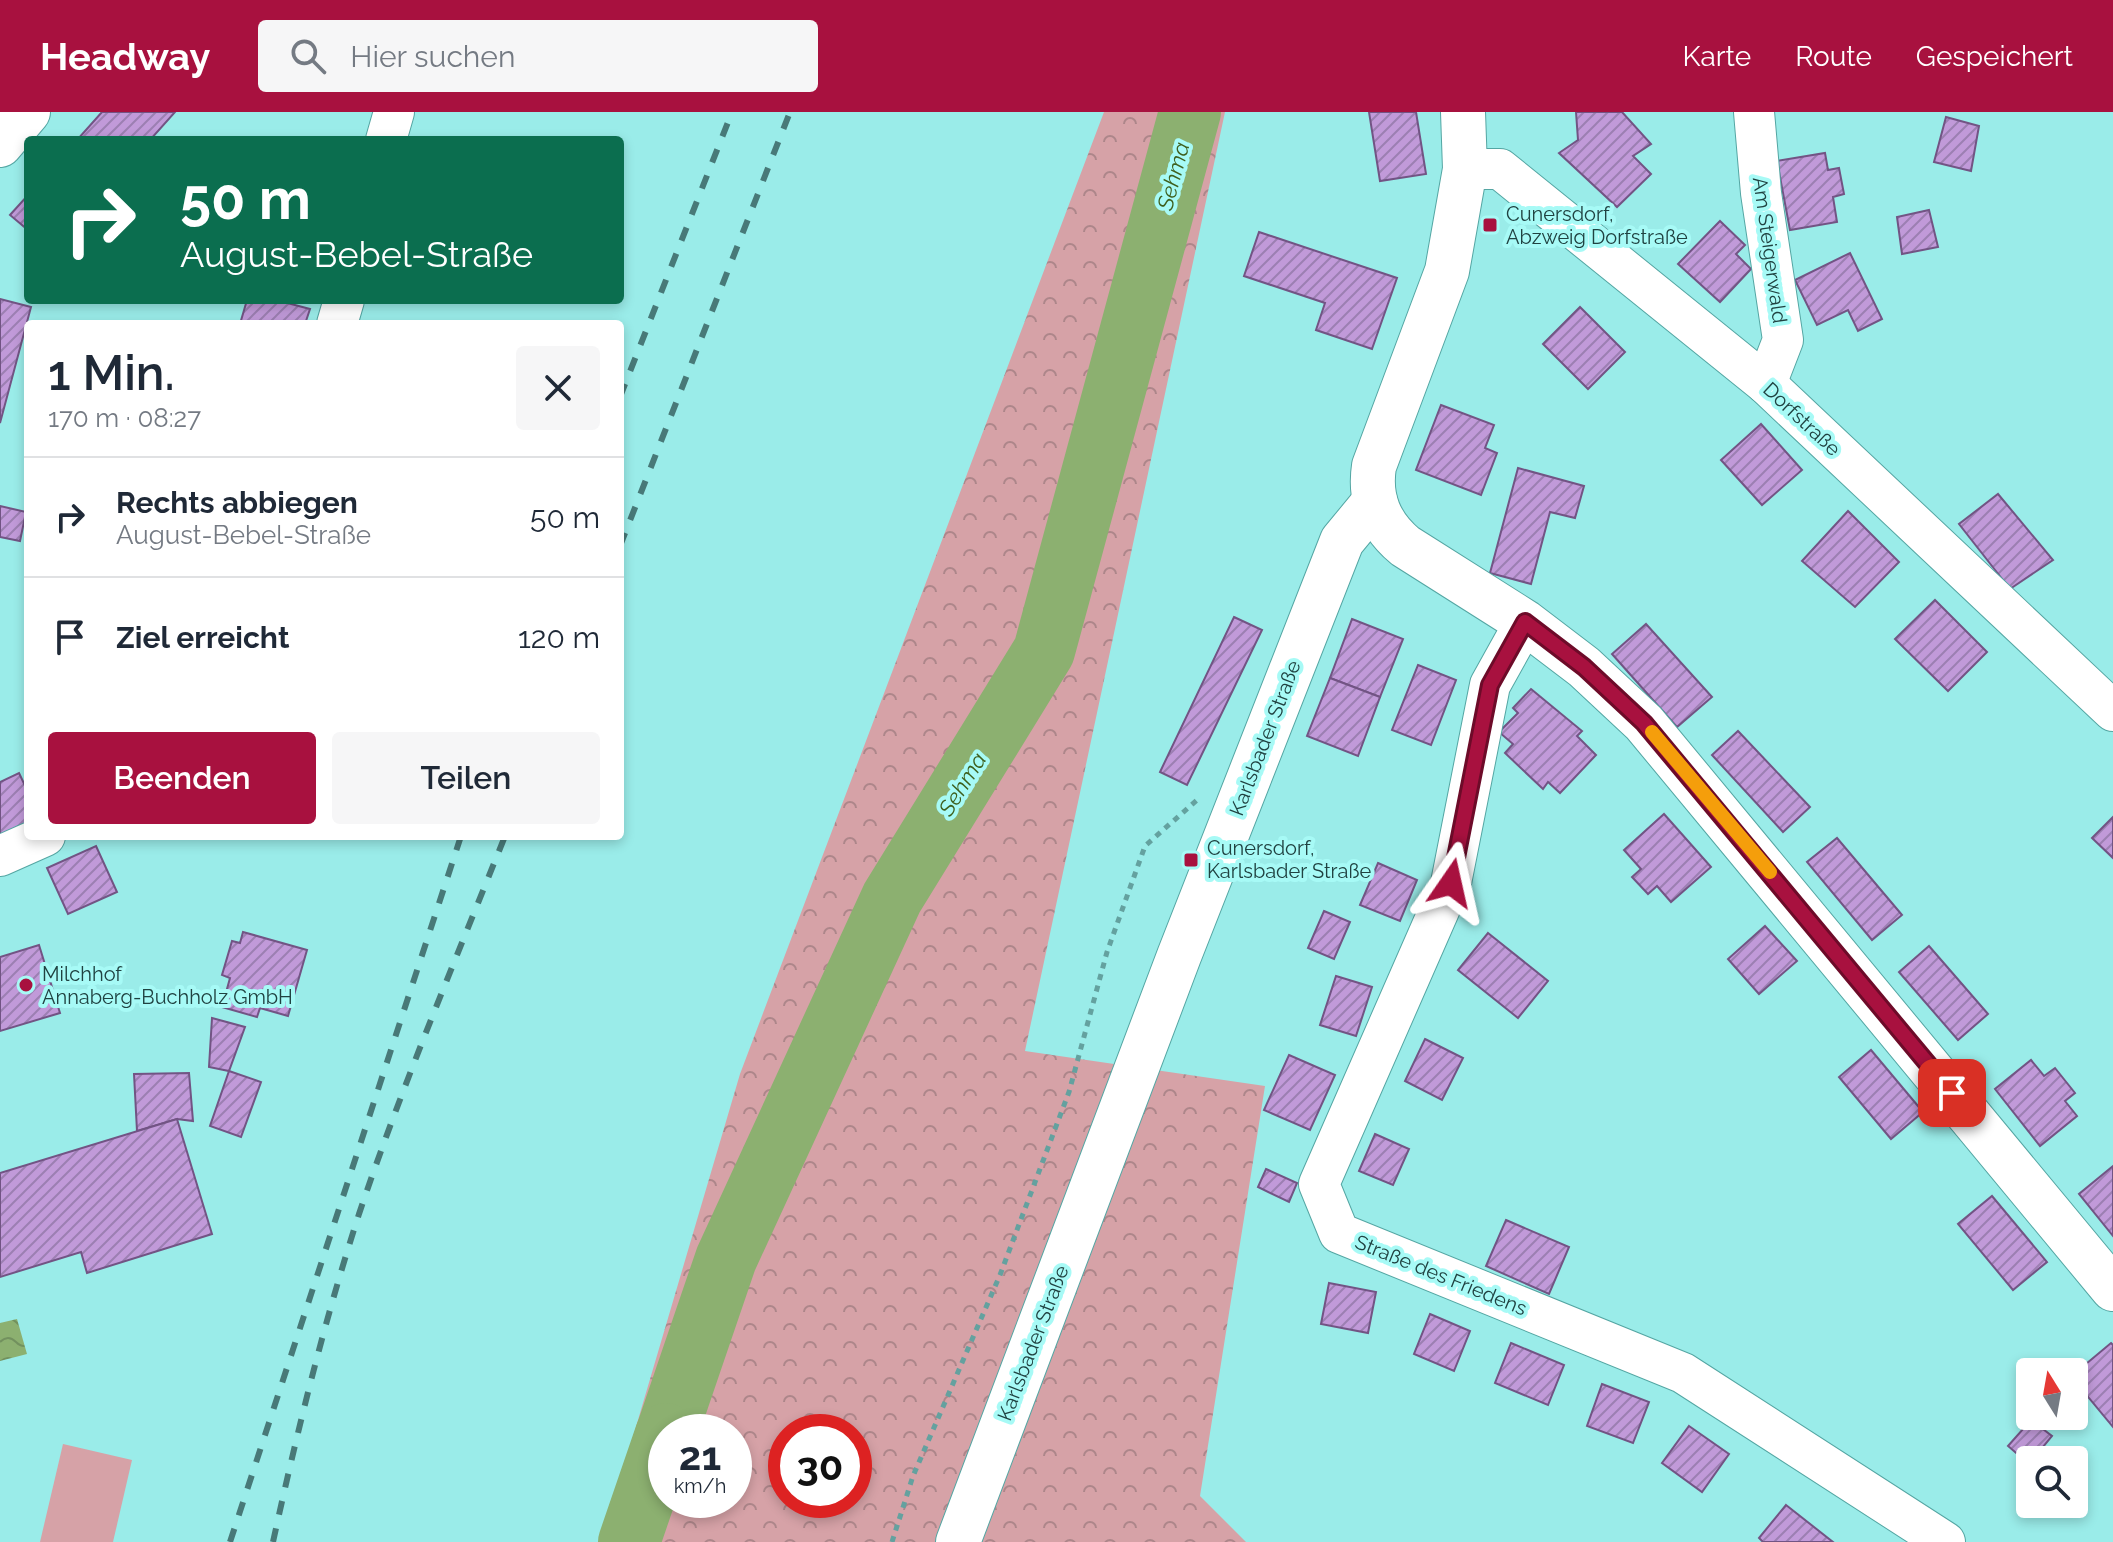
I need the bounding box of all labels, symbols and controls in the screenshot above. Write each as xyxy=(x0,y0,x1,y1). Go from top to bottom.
search box xyxy=(258,20,818,92)
text: Headway xyxy=(40,34,210,79)
icon: search xyxy=(286,34,330,78)
text: Hier suchen xyxy=(350,39,515,74)
text: Karte xyxy=(1682,40,1751,73)
text: Route xyxy=(1795,40,1872,73)
text: Gespeichert xyxy=(1916,40,2073,73)
water label: Sehma xyxy=(1151,139,1195,214)
text: 50 m xyxy=(180,166,311,232)
icon: right xyxy=(48,168,152,272)
street label: Am Steigerwald xyxy=(1748,175,1792,325)
place label: Cunersdorf, Abzweig Dorfstraße xyxy=(1506,202,1688,249)
marker: Cunersdorf, Abzweig Dorfstraße xyxy=(1481,216,1499,234)
text: August-Bebel-Straße xyxy=(180,233,533,275)
text: 1 Min. xyxy=(48,345,175,401)
button: close xyxy=(516,346,600,430)
street label: Dorfstraße xyxy=(1758,377,1846,461)
text: 170 m · 08:27 xyxy=(48,403,201,433)
text: Rechts abbiegen xyxy=(116,485,358,520)
icon: right xyxy=(48,495,92,539)
text: 50 m xyxy=(530,500,600,535)
text: August-Bebel-Straße xyxy=(116,520,371,550)
icon: arrive xyxy=(48,615,92,659)
text: Ziel erreicht xyxy=(116,620,289,655)
text: 120 m xyxy=(518,620,600,655)
street label: Karlsbader Straße xyxy=(1224,657,1306,819)
button: Beenden xyxy=(48,732,316,824)
button: Teilen xyxy=(332,732,600,824)
water label: Sehma xyxy=(932,748,991,821)
place label: Cunersdorf, Karlsbader Straße xyxy=(1207,836,1372,883)
position arrow xyxy=(1409,841,1493,925)
marker: Cunersdorf, Karlsbader Straße xyxy=(1182,851,1200,869)
place label: Milchhof Annaberg-Buchholz GmbH xyxy=(42,962,293,1009)
marker: Milchhof Annaberg-Buchholz GmbH xyxy=(17,976,35,994)
pin xyxy=(1918,1059,1986,1127)
icon: arrive xyxy=(1930,1071,1974,1115)
street label: Straße des Friedens xyxy=(1352,1230,1530,1320)
street label: Karlsbader Straße xyxy=(992,1262,1074,1424)
north arrow xyxy=(2016,1358,2088,1430)
map controls xyxy=(2016,1358,2088,1518)
speed limit sign: 30 xyxy=(768,1414,872,1518)
text: 21 xyxy=(679,1432,721,1479)
button: search xyxy=(2016,1446,2088,1518)
text: km/h xyxy=(674,1474,726,1498)

